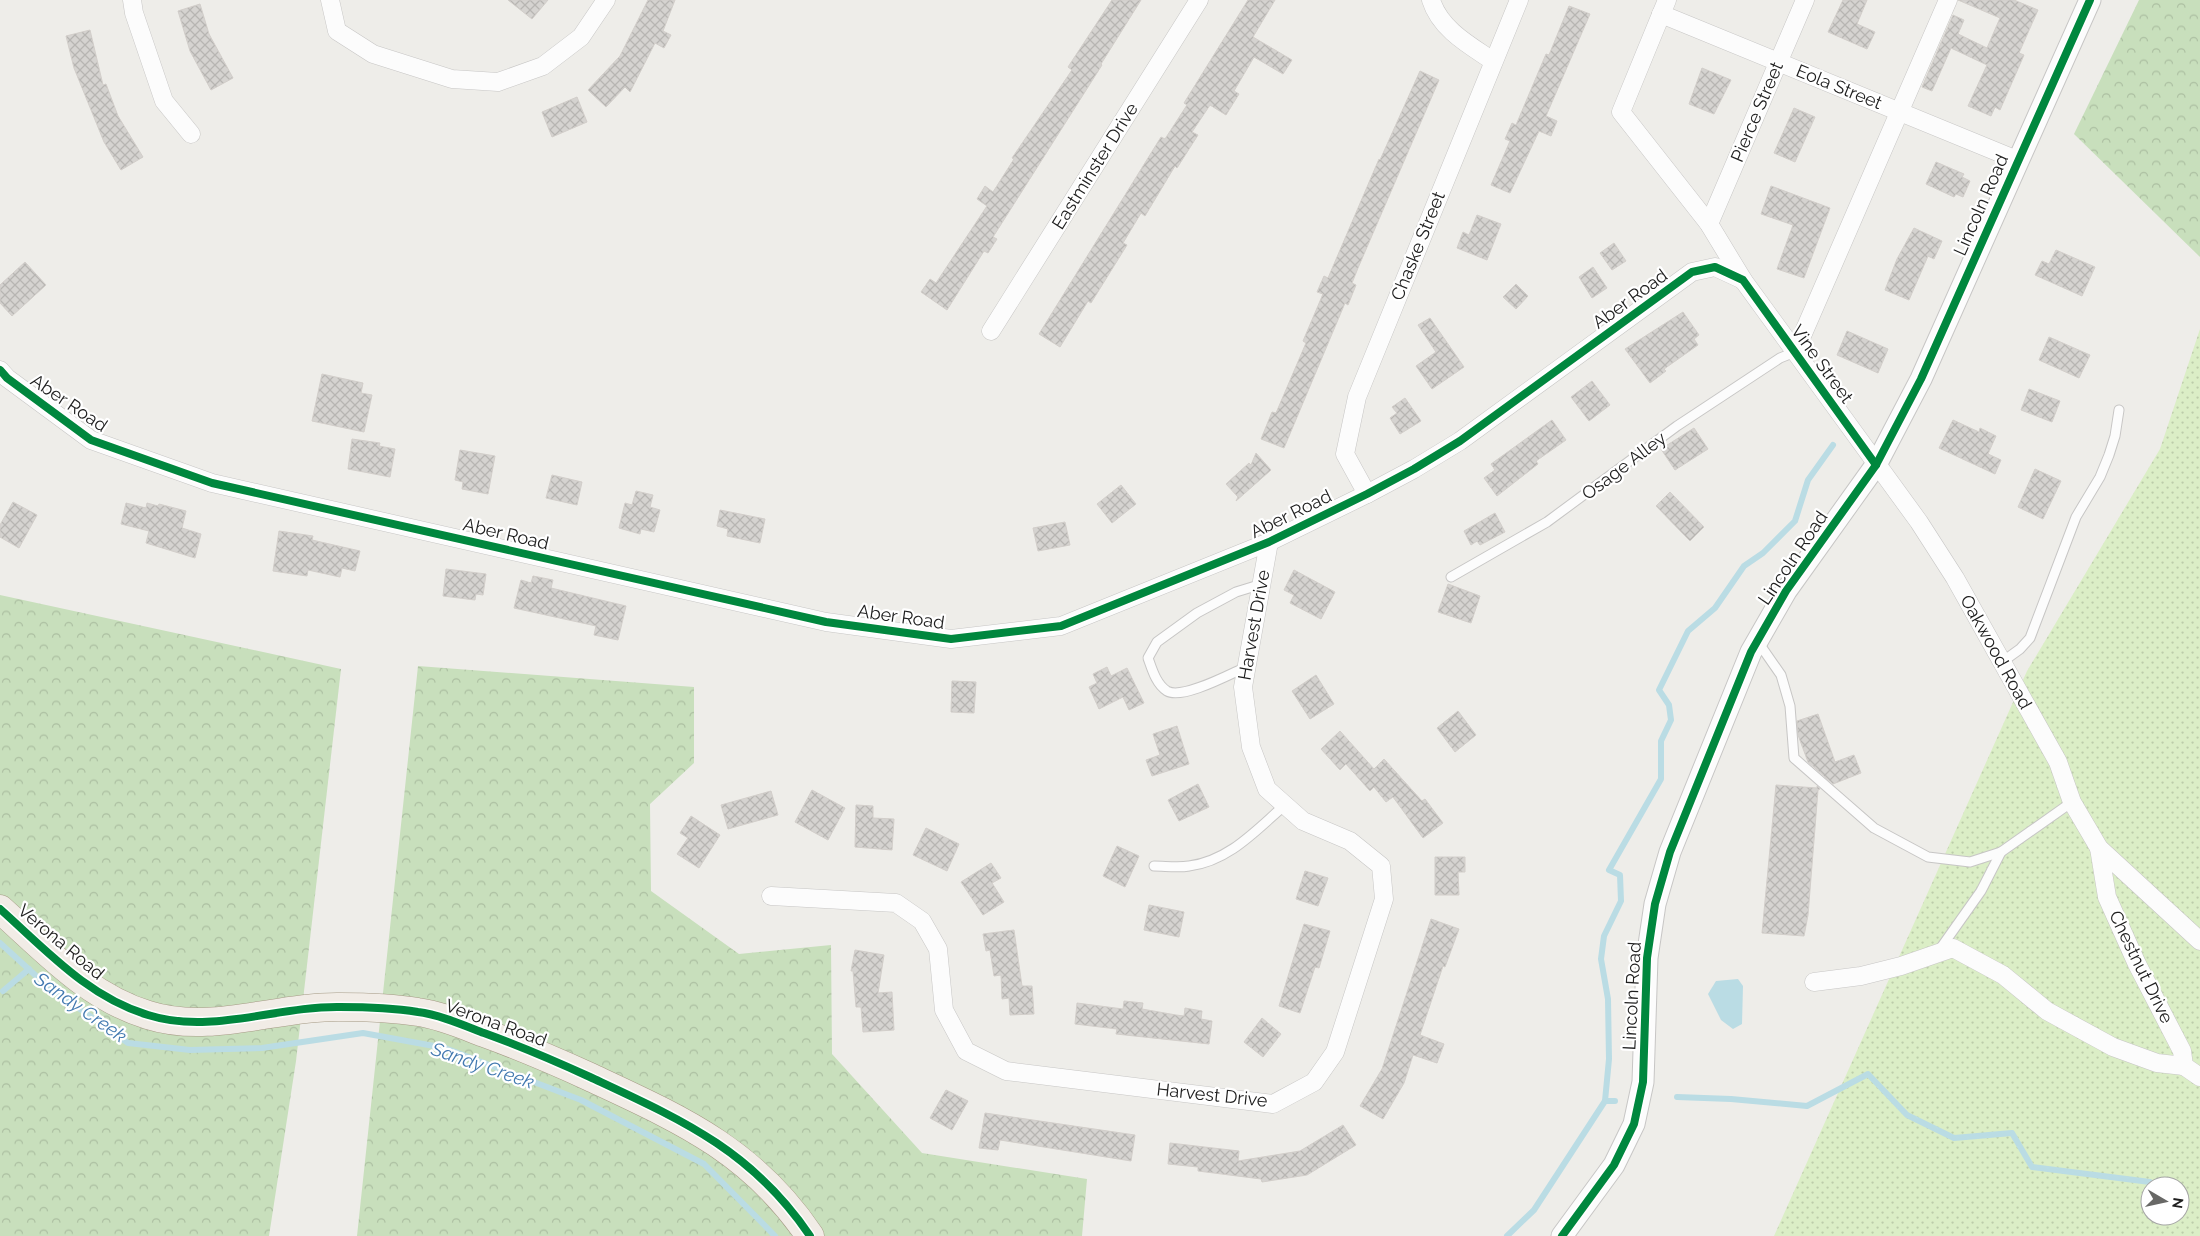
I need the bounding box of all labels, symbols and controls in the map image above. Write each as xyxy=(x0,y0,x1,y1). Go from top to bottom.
street label: Pierce Street xyxy=(1726,59,1787,165)
street label: Eola Street xyxy=(1793,60,1885,113)
street label: Eastminster Drive xyxy=(1047,98,1142,233)
street label: Lincoln Road xyxy=(1949,151,2012,259)
street label: Chaske Street xyxy=(1386,188,1449,303)
street label: Aber Road xyxy=(1588,264,1671,333)
street label: Vine Street xyxy=(1787,320,1858,407)
street label: Aber Road xyxy=(27,369,111,436)
street label: Osage Alley xyxy=(1578,427,1670,504)
street label: Aber Road xyxy=(1247,485,1335,542)
street label: Lincoln Road xyxy=(1754,507,1832,609)
street label: Aber Road xyxy=(461,513,551,554)
street label: Harvest Drive xyxy=(1233,568,1274,682)
street label: Oakwood Road xyxy=(1956,591,2037,713)
street label: Aber Road xyxy=(856,600,946,633)
street label: Verona Road xyxy=(14,899,109,984)
street label: Chestnut Drive xyxy=(2105,907,2178,1027)
street label: Lincoln Road xyxy=(1618,941,1645,1051)
water label: Sandy Creek xyxy=(30,967,131,1047)
street label: Verona Road xyxy=(443,994,550,1051)
water label: Sandy Creek xyxy=(428,1037,537,1093)
street label: Harvest Drive xyxy=(1156,1078,1269,1111)
north arrow xyxy=(2140,1176,2190,1226)
text: N xyxy=(2169,1197,2187,1210)

